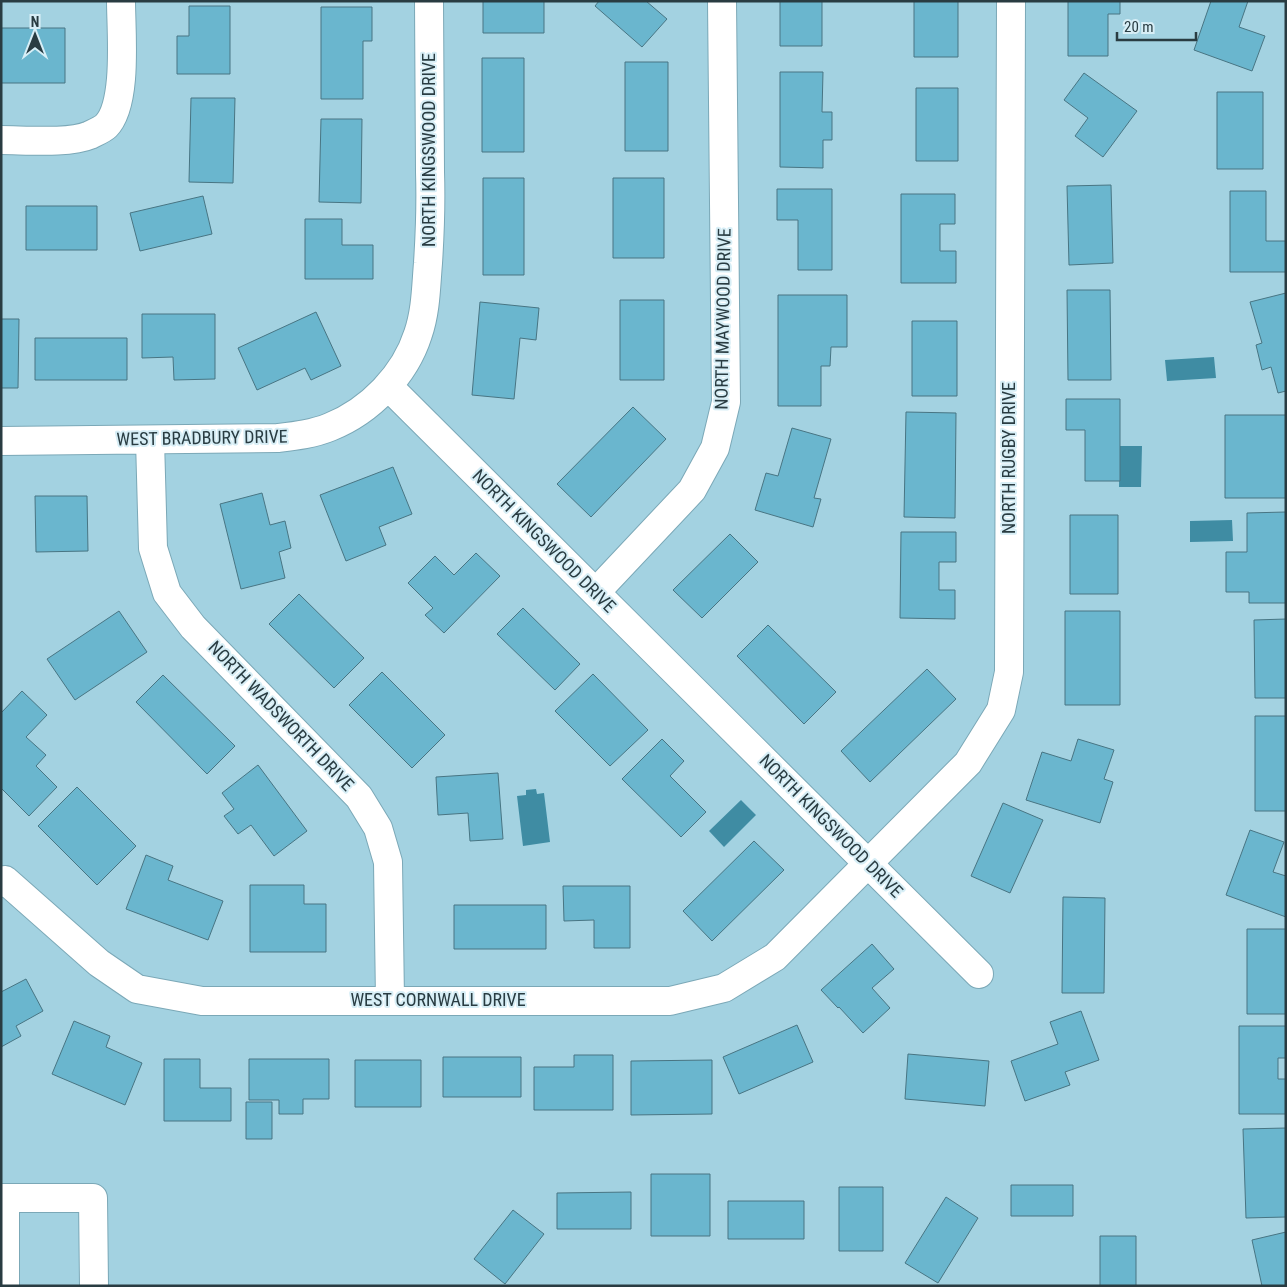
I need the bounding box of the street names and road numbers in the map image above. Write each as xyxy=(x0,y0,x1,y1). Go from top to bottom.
street label: NORTH KINGSWOOD DRIVE xyxy=(418,53,439,247)
street label: NORTH MAYWOOD DRIVE xyxy=(710,228,735,410)
street label: NORTH RUGBY DRIVE xyxy=(998,382,1019,534)
street label: WEST BRADBURY DRIVE xyxy=(116,426,288,449)
street label: NORTH KINGSWOOD DRIVE xyxy=(468,465,620,617)
street label: NORTH WADSWORTH DRIVE xyxy=(204,636,358,795)
street label: NORTH KINGSWOOD DRIVE xyxy=(755,750,907,902)
street label: WEST CORNWALL DRIVE xyxy=(350,989,526,1010)

